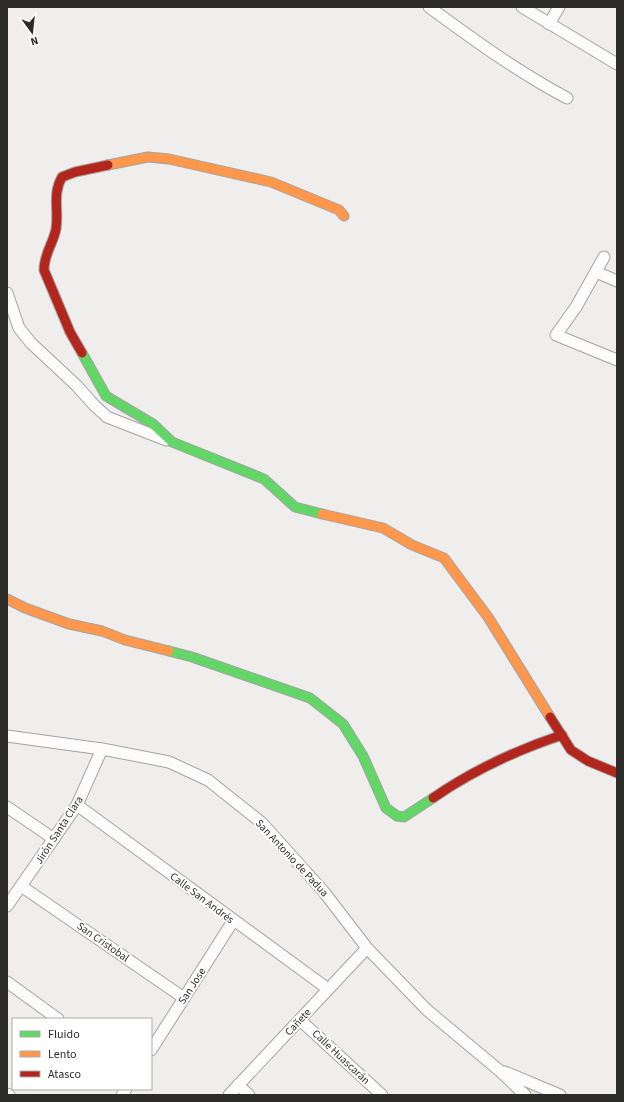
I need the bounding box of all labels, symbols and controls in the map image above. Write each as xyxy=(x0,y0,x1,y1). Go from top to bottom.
north arrow xyxy=(12,12,52,52)
text: N xyxy=(29,33,40,49)
street label: Jirón Santa Clara xyxy=(31,793,87,867)
street label: San Antonio de Padua xyxy=(252,816,332,900)
street label: Calle San Andrés xyxy=(167,869,237,927)
street label: San Cristobal xyxy=(74,918,132,966)
street label: San Jose xyxy=(175,964,210,1007)
street label: Cañete xyxy=(282,1005,315,1039)
legend xyxy=(12,1018,152,1090)
text: Fluido xyxy=(48,1026,80,1043)
street label: Calle Huascarán xyxy=(309,1026,373,1088)
text: Lento xyxy=(48,1046,77,1063)
text: Atasco xyxy=(48,1066,81,1083)

